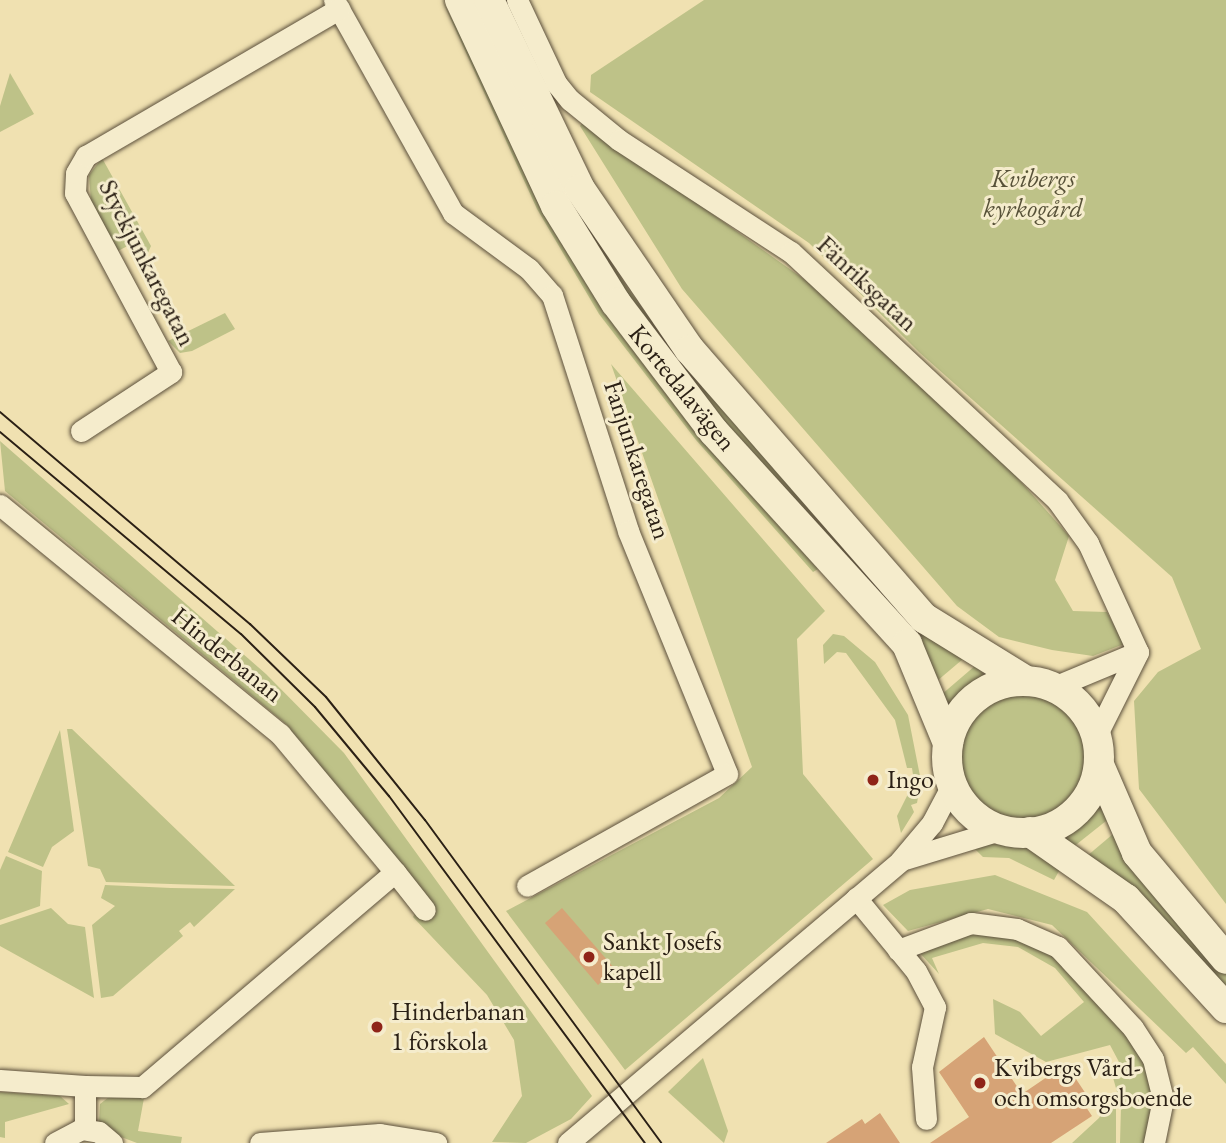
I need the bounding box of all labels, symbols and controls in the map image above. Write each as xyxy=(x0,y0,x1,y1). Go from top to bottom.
park label: Kvibergs kyrkogård xyxy=(983,163,1083,224)
street label: Styckjunkaregatan xyxy=(92,175,202,351)
street label: Fänriksgatan xyxy=(810,230,924,338)
street label: Kortedalavägen xyxy=(622,319,742,457)
street label: Fanjunkaregatan xyxy=(597,377,677,543)
street label: Hinderbanan xyxy=(165,601,289,709)
place label: Ingo xyxy=(887,764,934,796)
marker: Ingo xyxy=(865,772,881,788)
place label: Sankt Josefs kapell xyxy=(603,926,722,988)
marker: Sankt Josefs kapell xyxy=(581,949,597,965)
place label: Hinderbanan 1 förskola xyxy=(391,996,525,1058)
marker: Hinderbanan 1 förskola xyxy=(369,1019,385,1035)
place label: Kvibergs Vård- och omsorgsboende xyxy=(994,1052,1192,1114)
marker: Kvibergs Vård- och omsorgsboende xyxy=(972,1075,988,1091)

